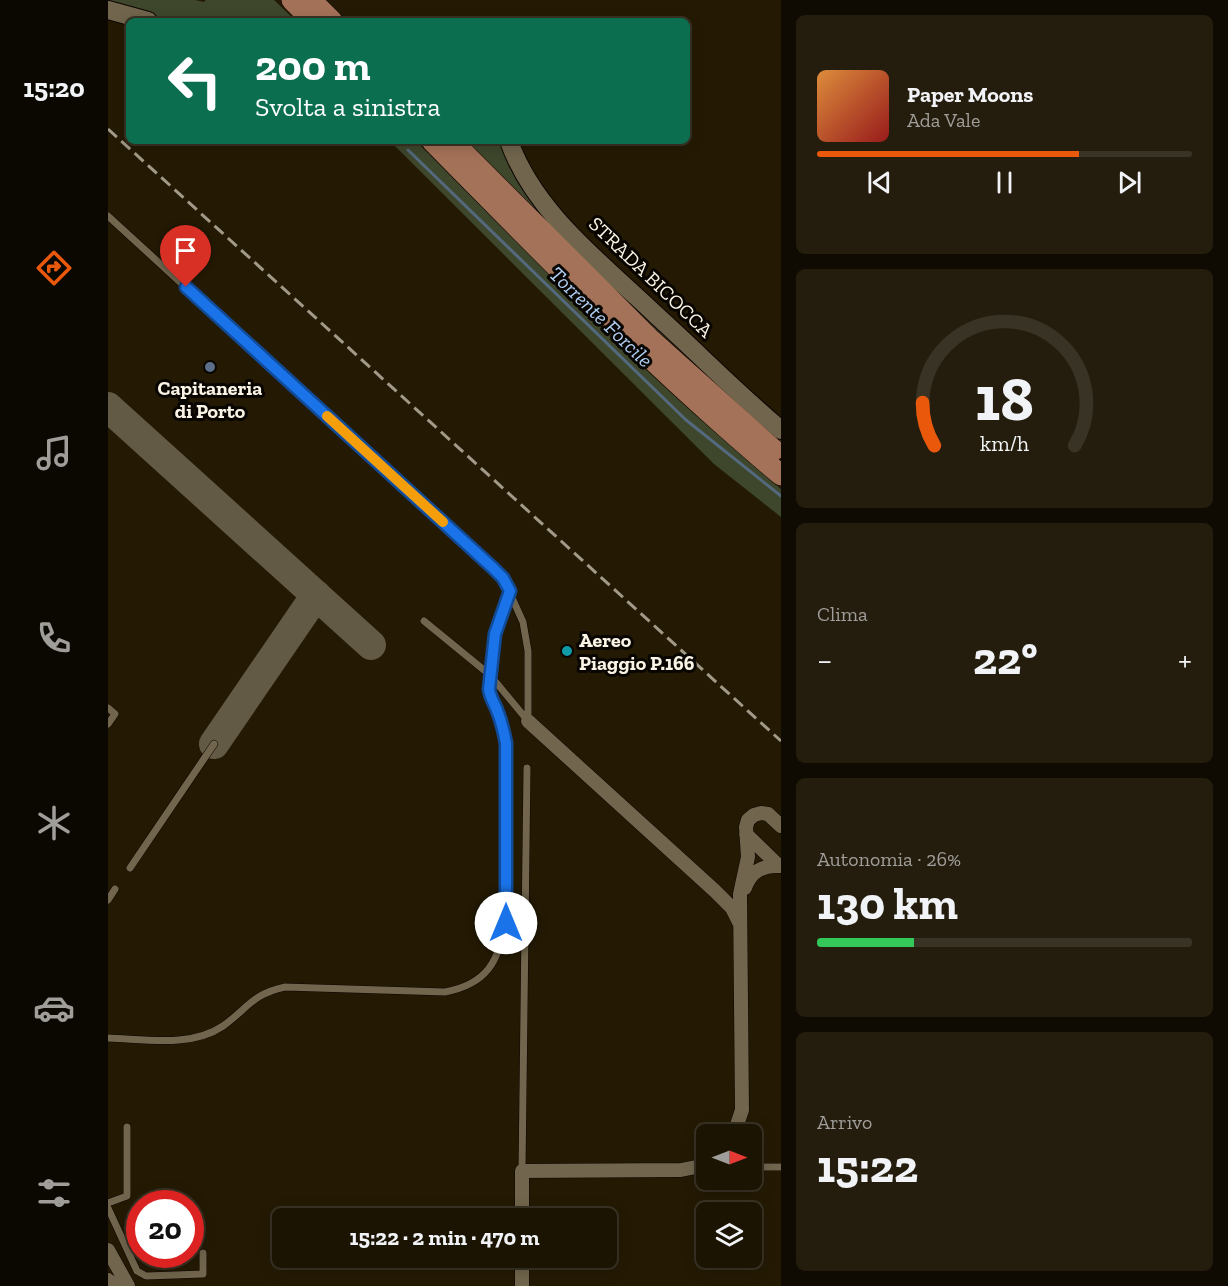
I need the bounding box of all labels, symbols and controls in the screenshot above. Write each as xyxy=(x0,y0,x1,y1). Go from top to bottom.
text: 200 m xyxy=(255,40,371,91)
icon: left xyxy=(156,42,234,120)
text: 15:20 xyxy=(23,72,85,104)
text: Paper Moons xyxy=(907,81,1033,108)
text: Svolta a sinistra xyxy=(255,91,441,123)
text: Ada Vale xyxy=(907,108,980,132)
icon: previous xyxy=(863,166,896,199)
icon: pause xyxy=(988,166,1021,199)
icon: next xyxy=(1113,166,1146,199)
street label: STRADA BICOCCA xyxy=(584,212,719,343)
pin xyxy=(160,225,211,287)
icon: arrive xyxy=(169,234,202,267)
icon: directions xyxy=(33,247,75,289)
water label: Torrente Forcile xyxy=(544,261,658,372)
marker: Capitaneria di Porto xyxy=(203,360,217,374)
text: 18 xyxy=(975,361,1034,436)
place label: Capitaneria di Porto xyxy=(158,376,262,423)
text: km/h xyxy=(980,431,1029,456)
icon: music xyxy=(33,432,75,474)
text: Clima xyxy=(817,602,868,626)
icon: phone xyxy=(33,617,75,659)
place label: Aereo Piaggio P.166 xyxy=(579,628,695,675)
text: 22° xyxy=(973,632,1038,686)
text: − xyxy=(817,640,832,679)
text: + xyxy=(1178,640,1192,679)
marker: Aereo Piaggio P.166 xyxy=(560,644,574,658)
icon: climate xyxy=(33,802,75,844)
text: Autonomia · 26% xyxy=(817,847,961,871)
text: 130 km xyxy=(817,877,958,931)
position arrow xyxy=(474,891,538,955)
icon: car xyxy=(33,987,75,1029)
text: Arrivo xyxy=(817,1110,872,1134)
north arrow xyxy=(696,1124,762,1190)
map controls xyxy=(696,1124,762,1268)
text: 15:22 xyxy=(817,1140,918,1194)
icon: filters xyxy=(33,1172,75,1214)
speed limit sign: 20 xyxy=(126,1190,204,1268)
button: layers xyxy=(696,1202,762,1268)
text: 15:22 · 2 min · 470 m xyxy=(350,1224,539,1251)

